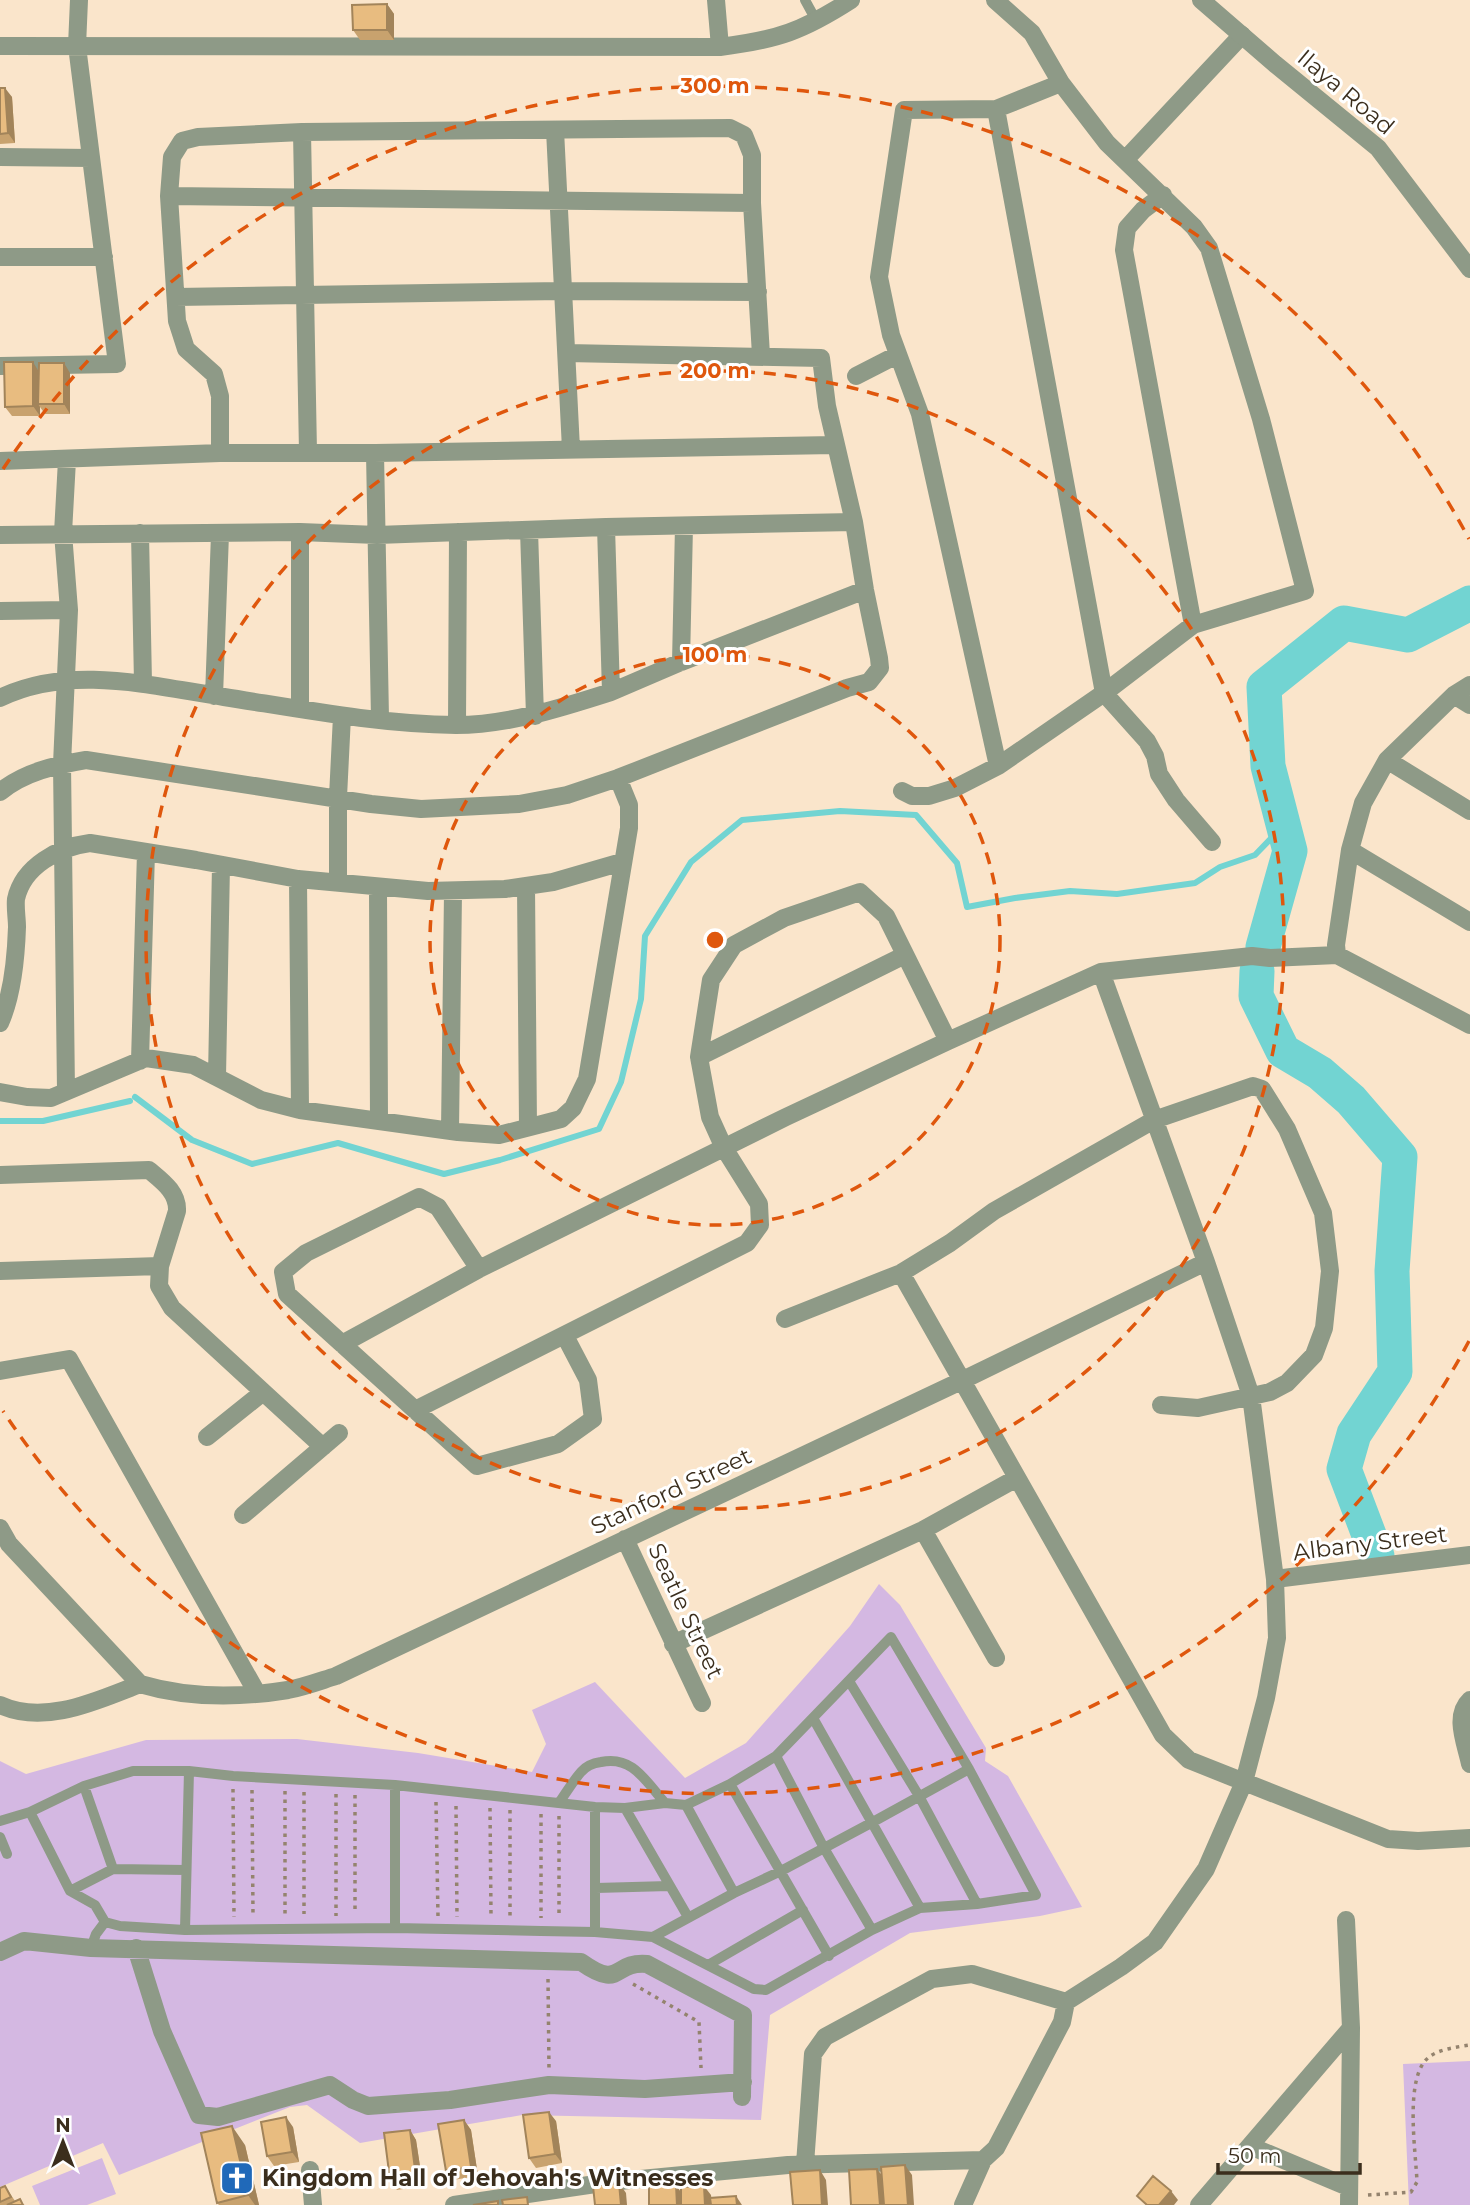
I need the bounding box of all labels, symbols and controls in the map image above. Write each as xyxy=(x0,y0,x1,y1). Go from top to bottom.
street label: Ilaya Road xyxy=(1292,43,1400,141)
text: 300 m xyxy=(680,73,749,98)
text: 200 m xyxy=(681,358,749,383)
text: 100 m xyxy=(683,642,747,667)
centre of rings xyxy=(703,928,727,952)
street label: Stanford Street xyxy=(586,1441,756,1541)
street label: Albany Street xyxy=(1291,1520,1449,1566)
street label: Seatle Street xyxy=(642,1539,730,1683)
north arrow xyxy=(28,2107,98,2177)
text: N xyxy=(55,2114,71,2137)
scale bar xyxy=(1218,2132,1360,2176)
text: 50 m xyxy=(1228,2143,1282,2168)
church icon: Kingdom Hall of Jehovah's Witnesses xyxy=(218,2159,256,2197)
place label: Kingdom Hall of Jehovah's Witnesses xyxy=(262,2164,713,2192)

